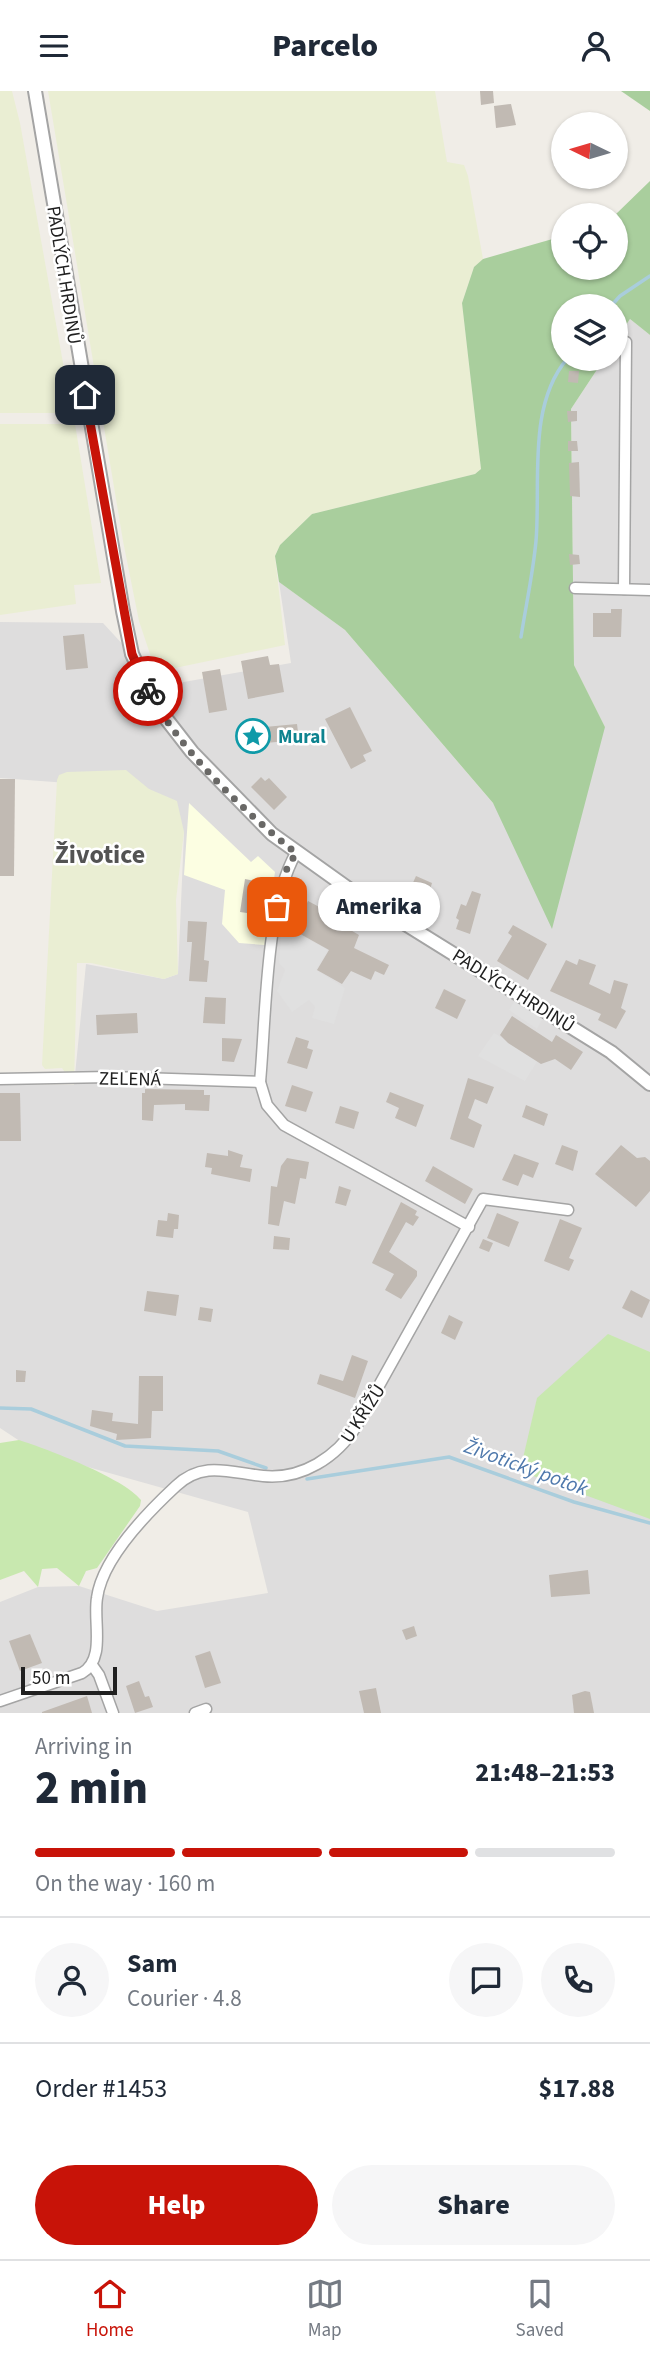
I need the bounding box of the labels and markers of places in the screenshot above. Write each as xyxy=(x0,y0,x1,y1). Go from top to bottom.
pin xyxy=(55,365,115,425)
place icon: Mural xyxy=(234,717,272,755)
place label: Mural xyxy=(278,724,326,751)
pin xyxy=(247,877,307,937)
callout: Amerika xyxy=(319,883,442,931)

